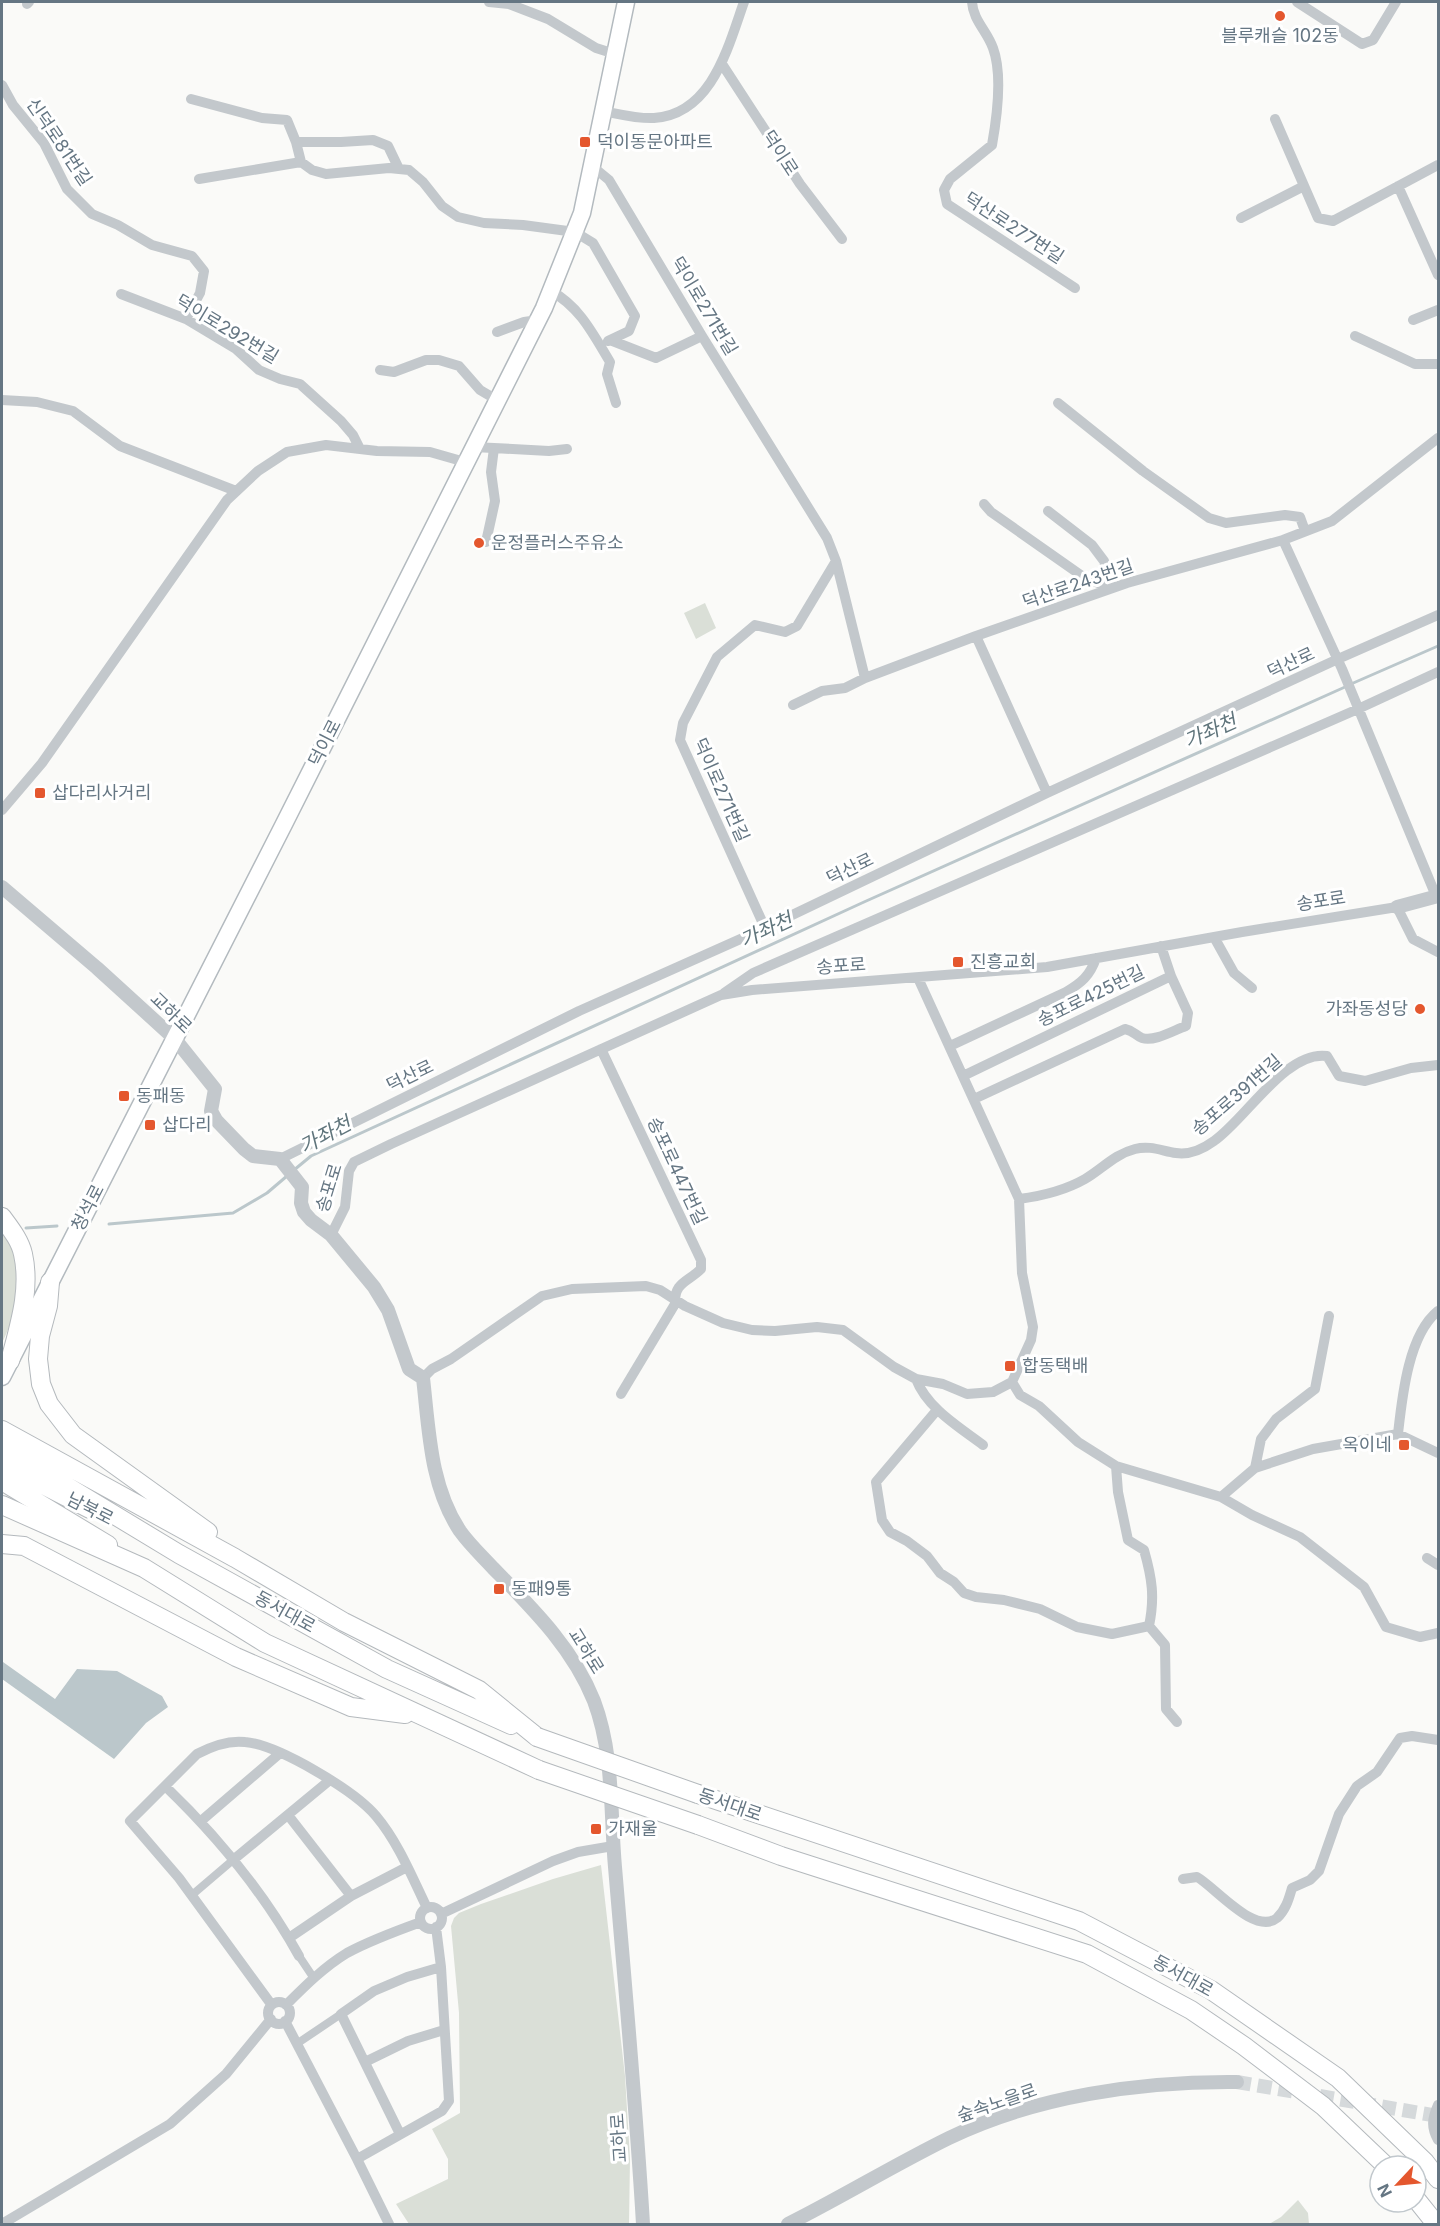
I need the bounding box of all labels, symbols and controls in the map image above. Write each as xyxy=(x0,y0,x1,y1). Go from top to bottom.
marker: 블루캐슬 102동 xyxy=(1273,9,1287,23)
place label: 블루캐슬 102동 xyxy=(1221,25,1339,46)
street label: 신덕로81번길 xyxy=(22,94,96,190)
street label: 덕이로 xyxy=(758,126,803,179)
place label: 덕이동문아파트 xyxy=(597,131,713,152)
marker: 덕이동문아파트 xyxy=(578,135,592,149)
street label: 덕산로277번길 xyxy=(961,188,1068,268)
street label: 덕이로271번길 xyxy=(667,253,742,359)
street label: 덕이로292번길 xyxy=(172,290,282,367)
place label: 운정플러스주유소 xyxy=(491,532,623,553)
marker: 운정플러스주유소 xyxy=(472,536,486,550)
street label: 덕산로243번길 xyxy=(1019,555,1136,612)
street label: 덕산로 xyxy=(1264,643,1318,683)
water label: 가좌천 xyxy=(1180,708,1242,753)
street label: 덕이로 xyxy=(304,716,345,770)
street label: 덕이로271번길 xyxy=(689,735,754,845)
place label: 삽다리사거리 xyxy=(52,782,151,803)
marker: 삽다리사거리 xyxy=(33,786,47,800)
street label: 덕산로 xyxy=(823,848,877,889)
street label: 송포로 xyxy=(1295,886,1347,915)
water label: 가좌천 xyxy=(736,906,798,953)
place label: 진흥교회 xyxy=(970,951,1036,972)
street label: 송포로 xyxy=(815,953,866,978)
marker: 진흥교회 xyxy=(951,955,965,969)
street label: 송포로425번길 xyxy=(1034,961,1148,1030)
street label: 교하로 xyxy=(146,988,197,1037)
place label: 가좌동성당 xyxy=(1325,998,1408,1019)
marker: 가좌동성당 xyxy=(1413,1002,1427,1016)
street label: 송포로391번길 xyxy=(1187,1050,1286,1139)
street label: 덕산로 xyxy=(383,1055,437,1096)
place label: 동패동 xyxy=(136,1085,186,1106)
marker: 동패동 xyxy=(117,1089,131,1103)
water label: 가좌천 xyxy=(295,1110,357,1159)
place label: 삽다리 xyxy=(162,1114,212,1135)
street label: 송포로447번길 xyxy=(643,1114,712,1228)
marker: 삽다리 xyxy=(143,1118,157,1132)
street label: 송포로 xyxy=(311,1161,346,1215)
street label: 청석로 xyxy=(67,1181,108,1235)
place label: 합동택배 xyxy=(1022,1355,1088,1376)
marker: 합동택배 xyxy=(1003,1359,1017,1373)
place label: 옥이네 xyxy=(1342,1434,1392,1455)
marker: 옥이네 xyxy=(1397,1438,1411,1452)
street label: 남북로 xyxy=(63,1488,117,1529)
place label: 동패9통 xyxy=(511,1578,572,1599)
marker: 동패9통 xyxy=(492,1582,506,1596)
street label: 동서대로 xyxy=(251,1586,319,1637)
street label: 교하로 xyxy=(564,1624,608,1677)
street label: 동서대로 xyxy=(695,1784,765,1825)
place label: 가재울 xyxy=(608,1818,658,1839)
marker: 가재울 xyxy=(589,1822,603,1836)
street label: 동서대로 xyxy=(1149,1950,1217,2001)
street label: 숲속노을로 xyxy=(954,2079,1039,2126)
street label: 교하로 xyxy=(606,2113,631,2164)
north arrow xyxy=(1368,2154,1428,2214)
text: N xyxy=(1373,2181,1396,2200)

